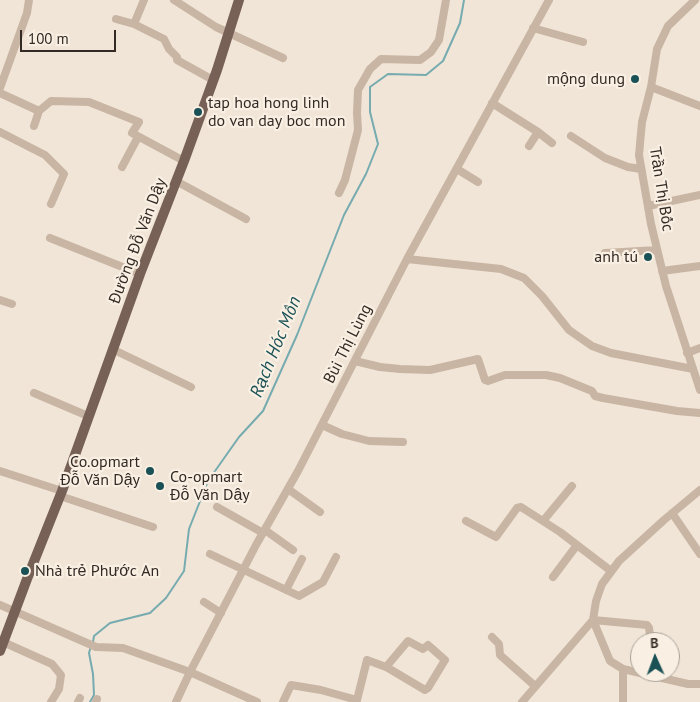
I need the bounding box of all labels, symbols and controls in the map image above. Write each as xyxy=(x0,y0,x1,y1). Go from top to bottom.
scale bar xyxy=(22,20,119,52)
text: 100 m xyxy=(28,29,69,48)
place label: mộng dung xyxy=(547,69,625,89)
marker: mộng dung xyxy=(629,73,641,85)
place label: tap hoa hong linh do van day boc mon xyxy=(208,93,345,131)
marker: tap hoa hong linh do van day boc mon xyxy=(192,106,204,118)
street label: Trần Thị Bốc xyxy=(645,145,677,233)
street label: Đường Đỗ Văn Dậy xyxy=(105,175,171,307)
place label: anh tú xyxy=(594,247,638,267)
marker: anh tú xyxy=(642,251,654,263)
water label: Rạch Hóc Môn xyxy=(246,293,306,401)
street label: Bùi Thị Lùng xyxy=(320,301,376,387)
place label: Co.opmart Đỗ Văn Dậy xyxy=(60,452,140,490)
marker: Co.opmart Đỗ Văn Dậy xyxy=(144,465,156,477)
place label: Co-opmart Đỗ Văn Dậy xyxy=(170,467,250,505)
marker: Co-opmart Đỗ Văn Dậy xyxy=(154,480,166,492)
place label: Nhà trẻ Phước An xyxy=(35,561,159,581)
marker: Nhà trẻ Phước An xyxy=(19,565,31,577)
north arrow xyxy=(630,632,680,682)
text: B xyxy=(650,634,659,652)

